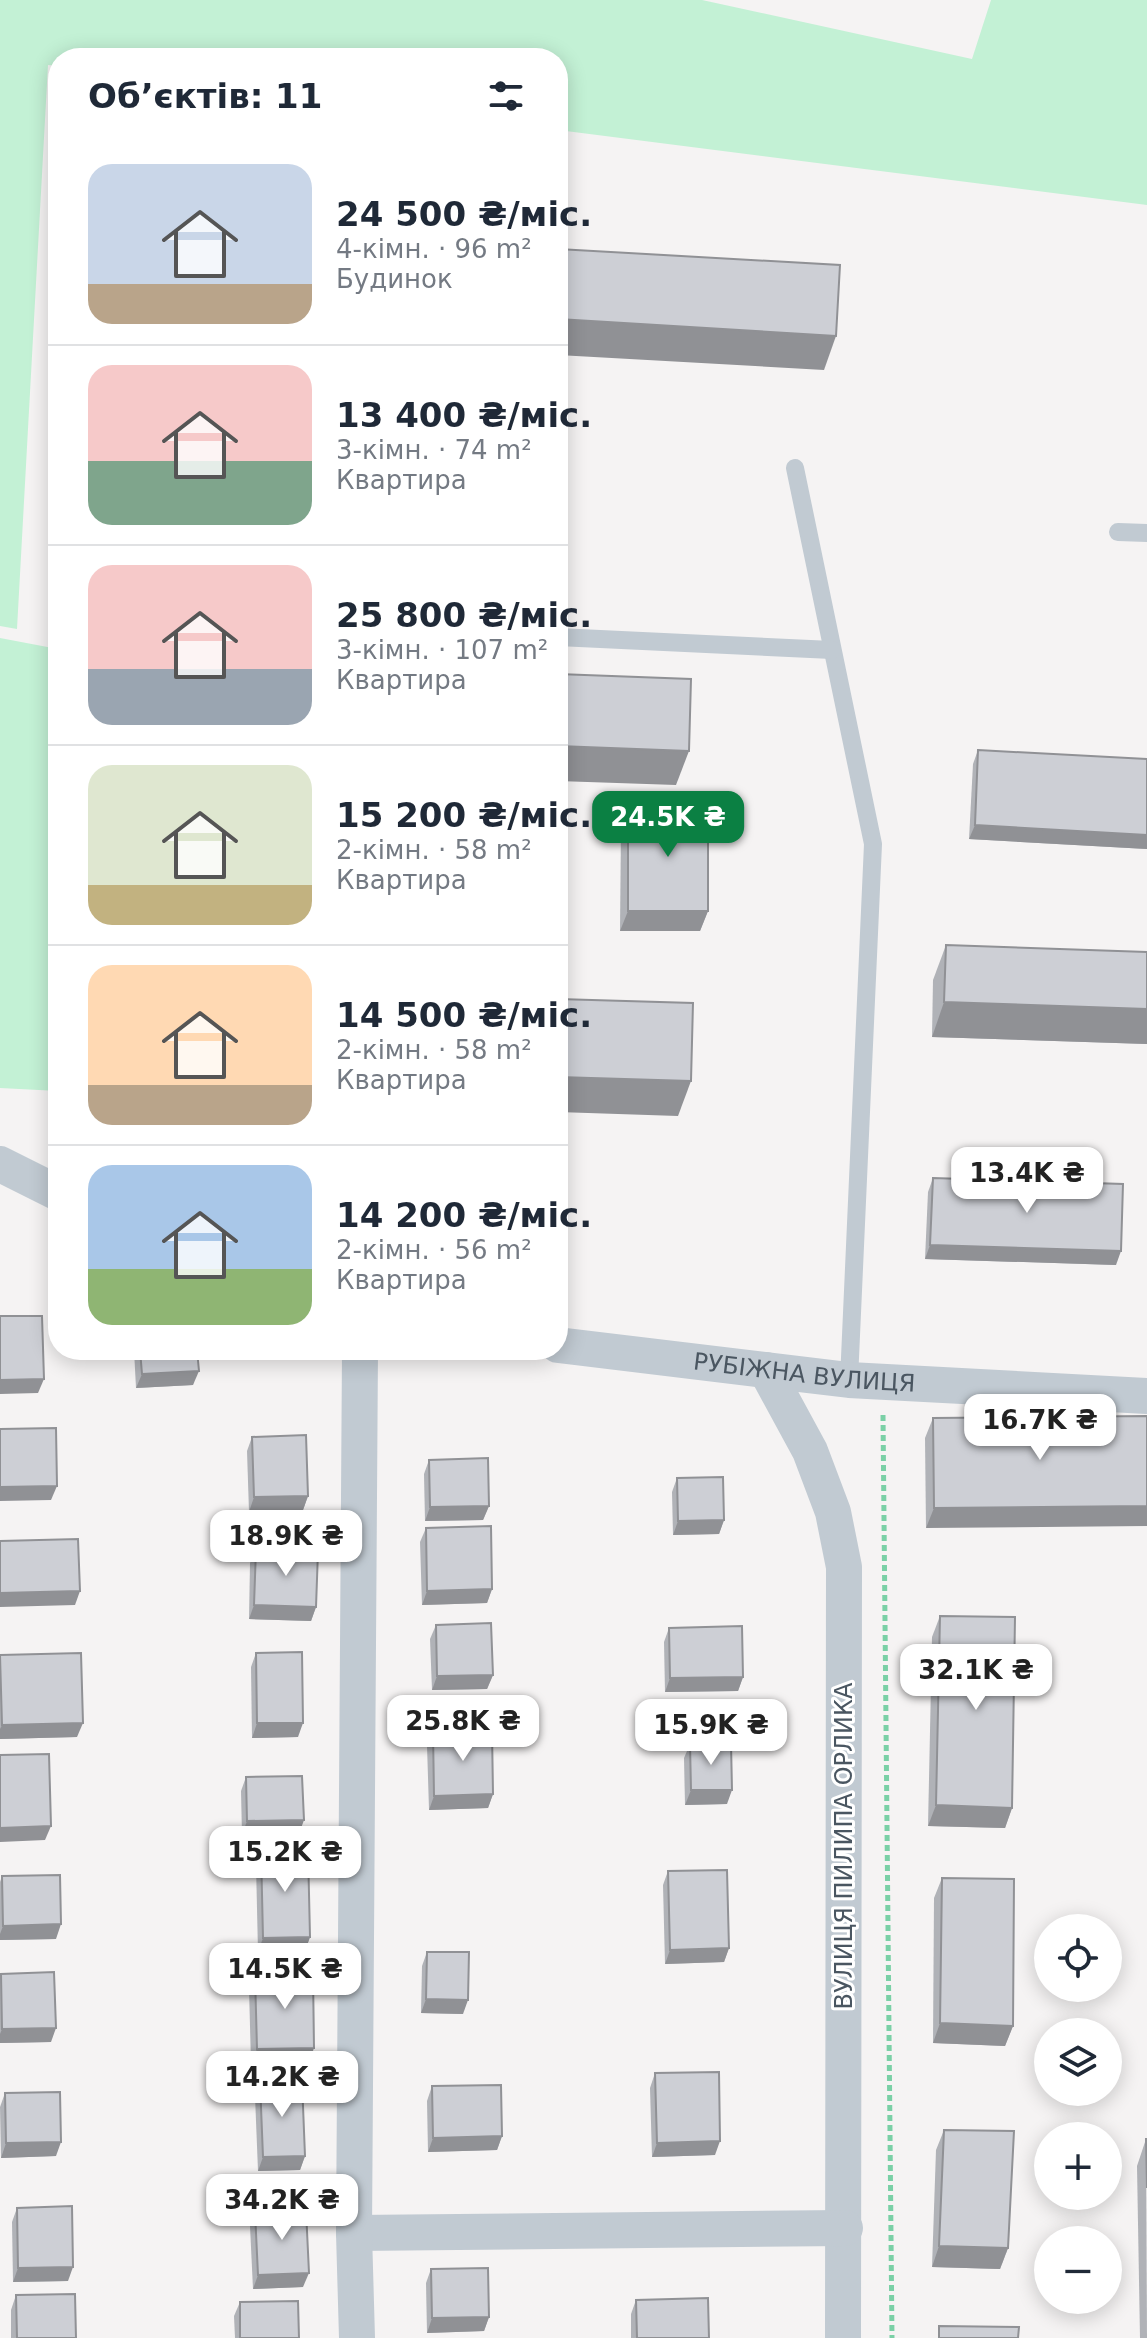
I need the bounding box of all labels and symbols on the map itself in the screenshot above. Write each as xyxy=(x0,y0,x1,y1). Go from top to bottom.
pin: 24.5K ₴ xyxy=(594,791,742,859)
pin: 13.4K ₴ xyxy=(953,1147,1101,1215)
street label: РУБІЖНА ВУЛИЦЯ xyxy=(692,1347,916,1398)
pin: 16.7K ₴ xyxy=(966,1394,1114,1462)
pin: 18.9K ₴ xyxy=(212,1510,360,1578)
pin: 32.1K ₴ xyxy=(902,1644,1050,1712)
street label: ВУЛИЦЯ ПИЛИПА ОРЛИКА xyxy=(830,1682,858,2009)
pin: 25.8K ₴ xyxy=(389,1695,537,1763)
pin: 15.9K ₴ xyxy=(637,1699,785,1767)
pin: 15.2K ₴ xyxy=(211,1826,359,1894)
pin: 14.5K ₴ xyxy=(211,1943,359,2011)
pin: 14.2K ₴ xyxy=(208,2051,356,2119)
pin: 34.2K ₴ xyxy=(208,2174,356,2242)

